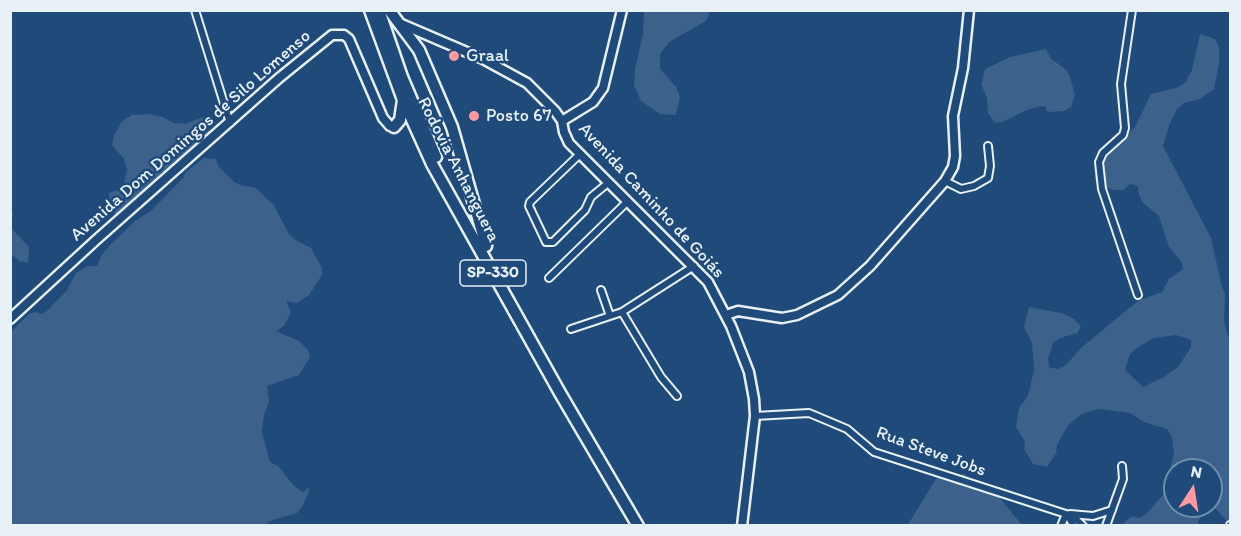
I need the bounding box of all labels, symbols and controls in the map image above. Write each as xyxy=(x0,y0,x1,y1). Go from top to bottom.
street label: Avenida Dom Domingos de Silo Lomenso xyxy=(67,26,315,246)
place label: Graal xyxy=(466,45,509,67)
marker: Graal xyxy=(447,49,461,63)
street label: Rodovia Anhanguera xyxy=(412,94,504,246)
place label: Posto 67 xyxy=(486,105,551,127)
marker: Posto 67 xyxy=(467,109,481,123)
street label: Avenida Caminho de Goiás xyxy=(573,119,729,283)
road number: SP-330 xyxy=(460,260,526,286)
street label: Rua Steve Jobs xyxy=(873,422,989,482)
north arrow xyxy=(1163,458,1223,518)
text: N xyxy=(1189,461,1204,482)

